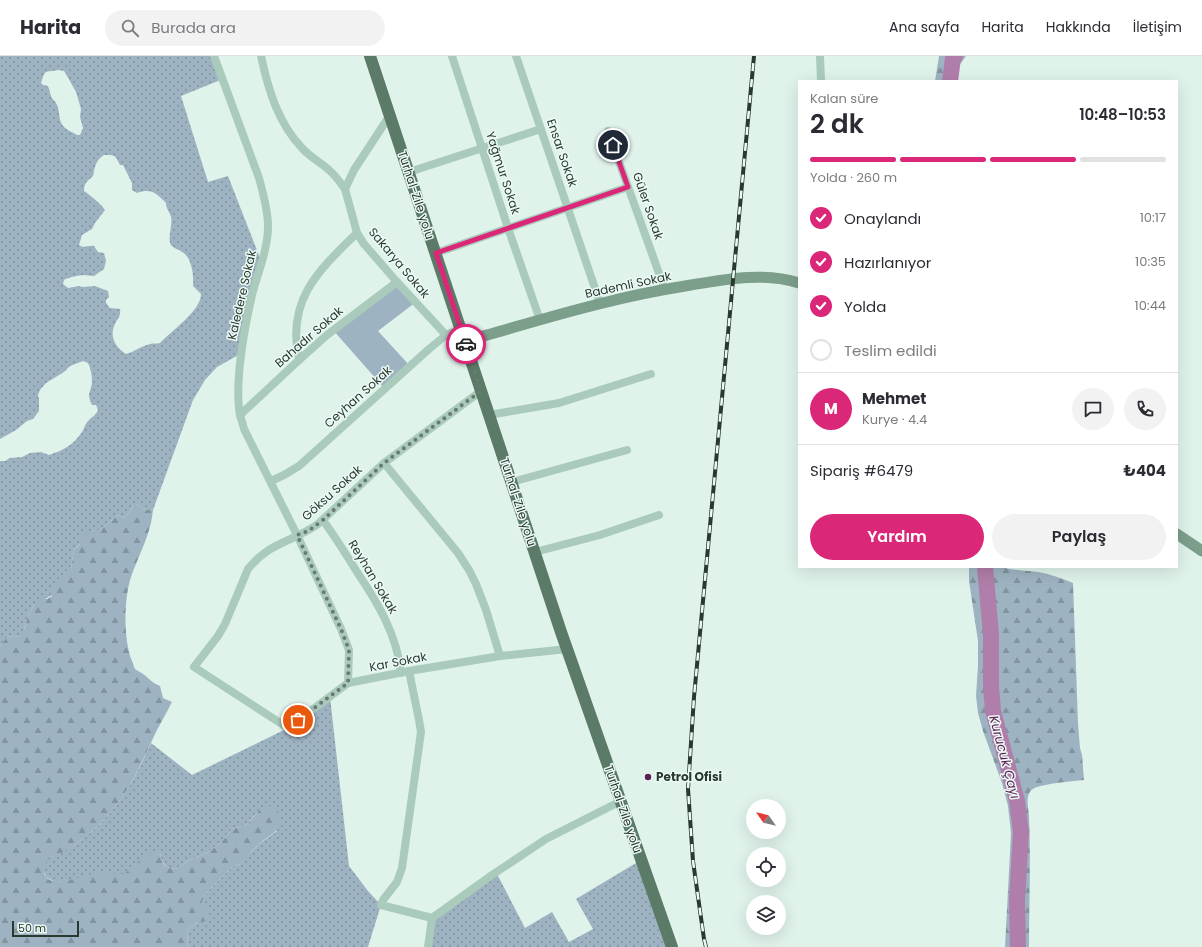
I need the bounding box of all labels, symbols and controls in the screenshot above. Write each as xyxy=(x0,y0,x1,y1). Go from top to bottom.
search box xyxy=(105,10,385,46)
text: Harita xyxy=(20,14,81,41)
icon: search xyxy=(119,17,141,39)
text: Burada ara xyxy=(151,17,236,38)
text: Ana sayfa xyxy=(889,17,959,37)
text: Harita xyxy=(981,17,1024,37)
text: Hakkında xyxy=(1046,17,1111,37)
text: İletişim xyxy=(1133,17,1182,37)
text: Kalan süre xyxy=(810,89,878,108)
text: 10:48–10:53 xyxy=(1079,104,1166,125)
text: 2 dk xyxy=(810,106,864,142)
street label: Ensar Sokak xyxy=(543,116,582,190)
pin xyxy=(596,128,630,162)
street label: Yağmur Sokak xyxy=(482,129,525,217)
icon: home xyxy=(602,134,624,156)
street label: Turhal-Zile yolu xyxy=(394,148,439,241)
text: Yolda · 260 m xyxy=(810,168,897,187)
street label: Güler Sokak xyxy=(629,170,668,243)
icon: check xyxy=(810,207,832,229)
text: Onaylandı xyxy=(844,208,921,229)
text: 10:17 xyxy=(1140,208,1166,227)
street label: Sakarya Sokak xyxy=(365,224,434,302)
street label: Kaledere Sokak xyxy=(223,248,260,341)
icon: check xyxy=(810,251,832,273)
text: Hazırlanıyor xyxy=(844,252,931,273)
text: 10:35 xyxy=(1135,252,1166,271)
street label: Bademli Sokak xyxy=(583,267,673,302)
icon: check xyxy=(810,295,832,317)
text: Yolda xyxy=(844,296,886,317)
text: 10:44 xyxy=(1135,296,1166,315)
street label: Bahadır Sokak xyxy=(271,302,347,371)
courier xyxy=(446,324,486,364)
icon: car xyxy=(455,333,477,355)
text: Teslim edildi xyxy=(844,340,937,361)
street label: Ceyhan Sokak xyxy=(320,361,396,431)
text: Mehmet xyxy=(862,388,926,409)
button: chat xyxy=(1072,388,1114,430)
button: phone xyxy=(1124,388,1166,430)
text: M xyxy=(824,398,838,419)
text: Kurye · 4.4 xyxy=(862,410,927,429)
street label: Turhal-Zile yolu xyxy=(496,455,541,548)
street label: Göksu Sokak xyxy=(298,460,366,524)
text: Sipariş #6479 xyxy=(810,460,913,481)
text: ₺404 xyxy=(1123,460,1166,481)
button: Yardım xyxy=(810,514,984,560)
button: Paylaş xyxy=(992,514,1166,560)
street label: Reyhan Sokak xyxy=(345,537,403,618)
street label: Kar Sokak xyxy=(368,647,429,675)
pin xyxy=(281,703,315,737)
icon: bag xyxy=(287,709,309,731)
water label: Kurucuk Çayı xyxy=(984,713,1025,801)
street label: Turhal-Zile yolu xyxy=(600,763,647,855)
place label: Petrol Ofisi xyxy=(656,768,722,785)
marker: Petrol Ofisi xyxy=(643,772,653,782)
north arrow xyxy=(746,799,786,839)
map controls xyxy=(746,799,786,935)
button: locate xyxy=(746,847,786,887)
button: layers xyxy=(746,895,786,935)
scale bar xyxy=(12,919,79,938)
text: 50 m xyxy=(18,920,46,936)

